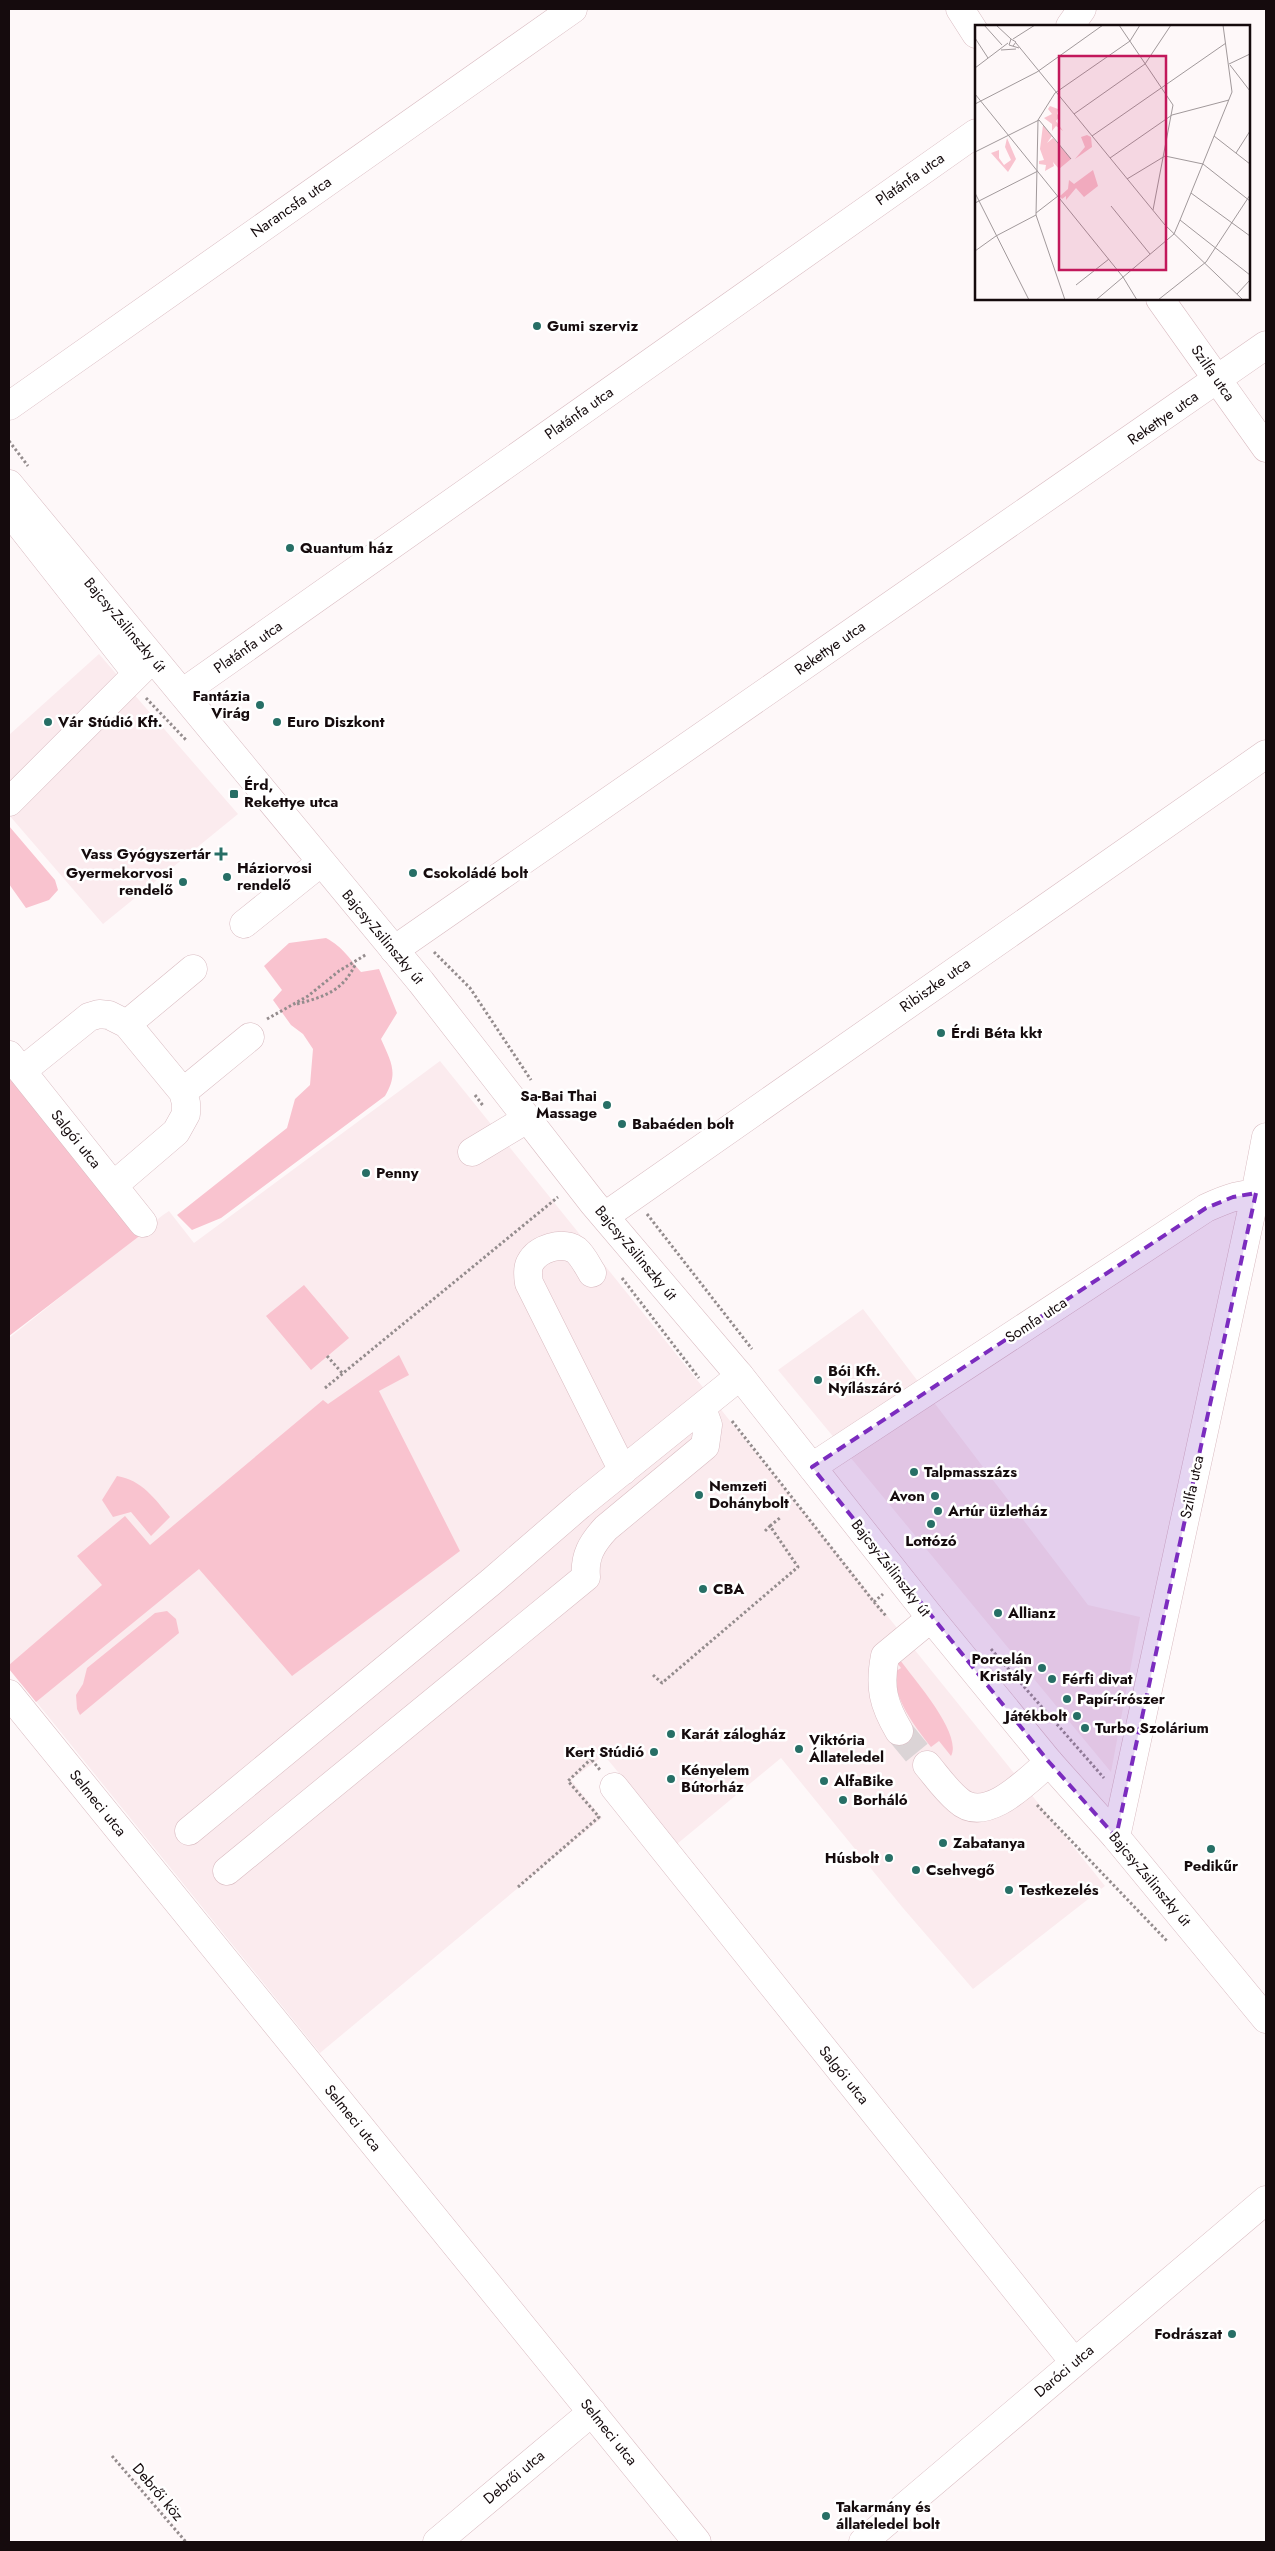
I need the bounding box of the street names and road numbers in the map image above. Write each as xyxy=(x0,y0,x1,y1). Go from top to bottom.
street label: Platánfa utca xyxy=(871,147,949,211)
street label: Narancsfa utca xyxy=(246,171,336,243)
street label: Szilfa utca xyxy=(1186,340,1240,406)
street label: Platánfa utca xyxy=(540,381,618,445)
street label: Rekettye utca xyxy=(1123,386,1203,450)
street label: Bajcsy-Zsilinszky út xyxy=(79,573,172,678)
street label: Platánfa utca xyxy=(209,615,287,679)
street label: Rekettye utca xyxy=(790,616,870,680)
street label: Bajcsy-Zsilinszky út xyxy=(337,885,430,990)
street label: Ribiszke utca xyxy=(895,952,975,1018)
street label: Salgói utca xyxy=(45,1105,107,1173)
street label: Bajcsy-Zsilinszky út xyxy=(590,1201,683,1306)
street label: Somfa utca xyxy=(1001,1292,1071,1348)
street label: Szilfa utca xyxy=(1175,1453,1209,1521)
street label: Bajcsy-Zsilinszky út xyxy=(846,1515,936,1622)
street label: Selmeci utca xyxy=(64,1765,132,1841)
street label: Bajcsy-Zsilinszky út xyxy=(1104,1827,1197,1932)
street label: Salgói utca xyxy=(813,2041,875,2109)
street label: Selmeci utca xyxy=(319,2080,387,2156)
street label: Daróci utca xyxy=(1029,2339,1099,2403)
street label: Selmeci utca xyxy=(575,2394,643,2470)
street label: Debrői utca xyxy=(479,2445,549,2509)
street label: Debrői köz xyxy=(127,2458,189,2526)

